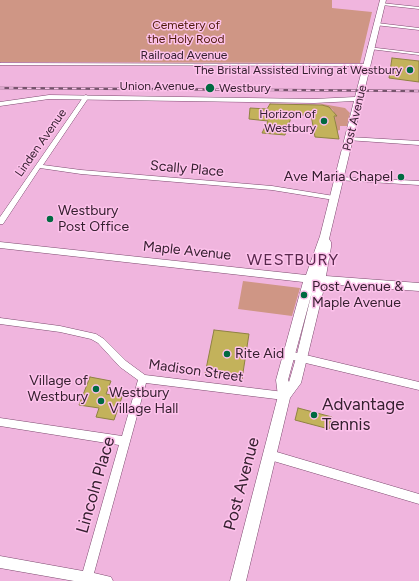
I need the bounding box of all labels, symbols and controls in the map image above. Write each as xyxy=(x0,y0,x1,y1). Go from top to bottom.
park label: Cemetery of the Holy Rood xyxy=(147,18,225,46)
street label: Railroad Avenue xyxy=(141,48,227,62)
place label: The Bristal Assisted Living at Westbury xyxy=(194,63,402,77)
marker: The Bristal Assisted Living at Westbury xyxy=(405,65,415,75)
street label: Union Avenue xyxy=(119,79,195,93)
place label: Westbury xyxy=(219,81,271,95)
marker: Westbury xyxy=(204,82,216,94)
street label: Post Avenue xyxy=(340,84,370,152)
street label: Linden Avenue xyxy=(12,106,70,180)
place label: Horizon of Westbury xyxy=(259,107,316,135)
marker: Horizon of Westbury xyxy=(319,116,329,126)
street label: Scally Place xyxy=(149,157,225,181)
place label: Ave Maria Chapel xyxy=(284,169,393,185)
marker: Ave Maria Chapel xyxy=(396,172,406,182)
place label: Westbury Post Office xyxy=(58,203,129,236)
marker: Westbury Post Office xyxy=(45,214,55,224)
street label: Maple Avenue xyxy=(142,238,232,264)
district label: WESTBURY xyxy=(247,250,339,270)
place label: Post Avenue & Maple Avenue xyxy=(312,279,403,312)
marker: Post Avenue & Maple Avenue xyxy=(299,290,309,300)
place label: Rite Aid xyxy=(235,346,284,362)
marker: Rite Aid xyxy=(222,349,232,359)
street label: Madison Street xyxy=(148,356,244,386)
place label: Village of Westbury xyxy=(28,373,88,406)
marker: Village of Westbury xyxy=(91,384,101,394)
place label: Westbury Village Hall xyxy=(109,385,178,418)
place label: Advantage Tennis xyxy=(322,395,404,435)
marker: Westbury Village Hall xyxy=(96,396,106,406)
marker: Advantage Tennis xyxy=(309,410,319,420)
street label: Lincoln Place xyxy=(72,434,120,536)
street label: Post Avenue xyxy=(220,435,264,533)

